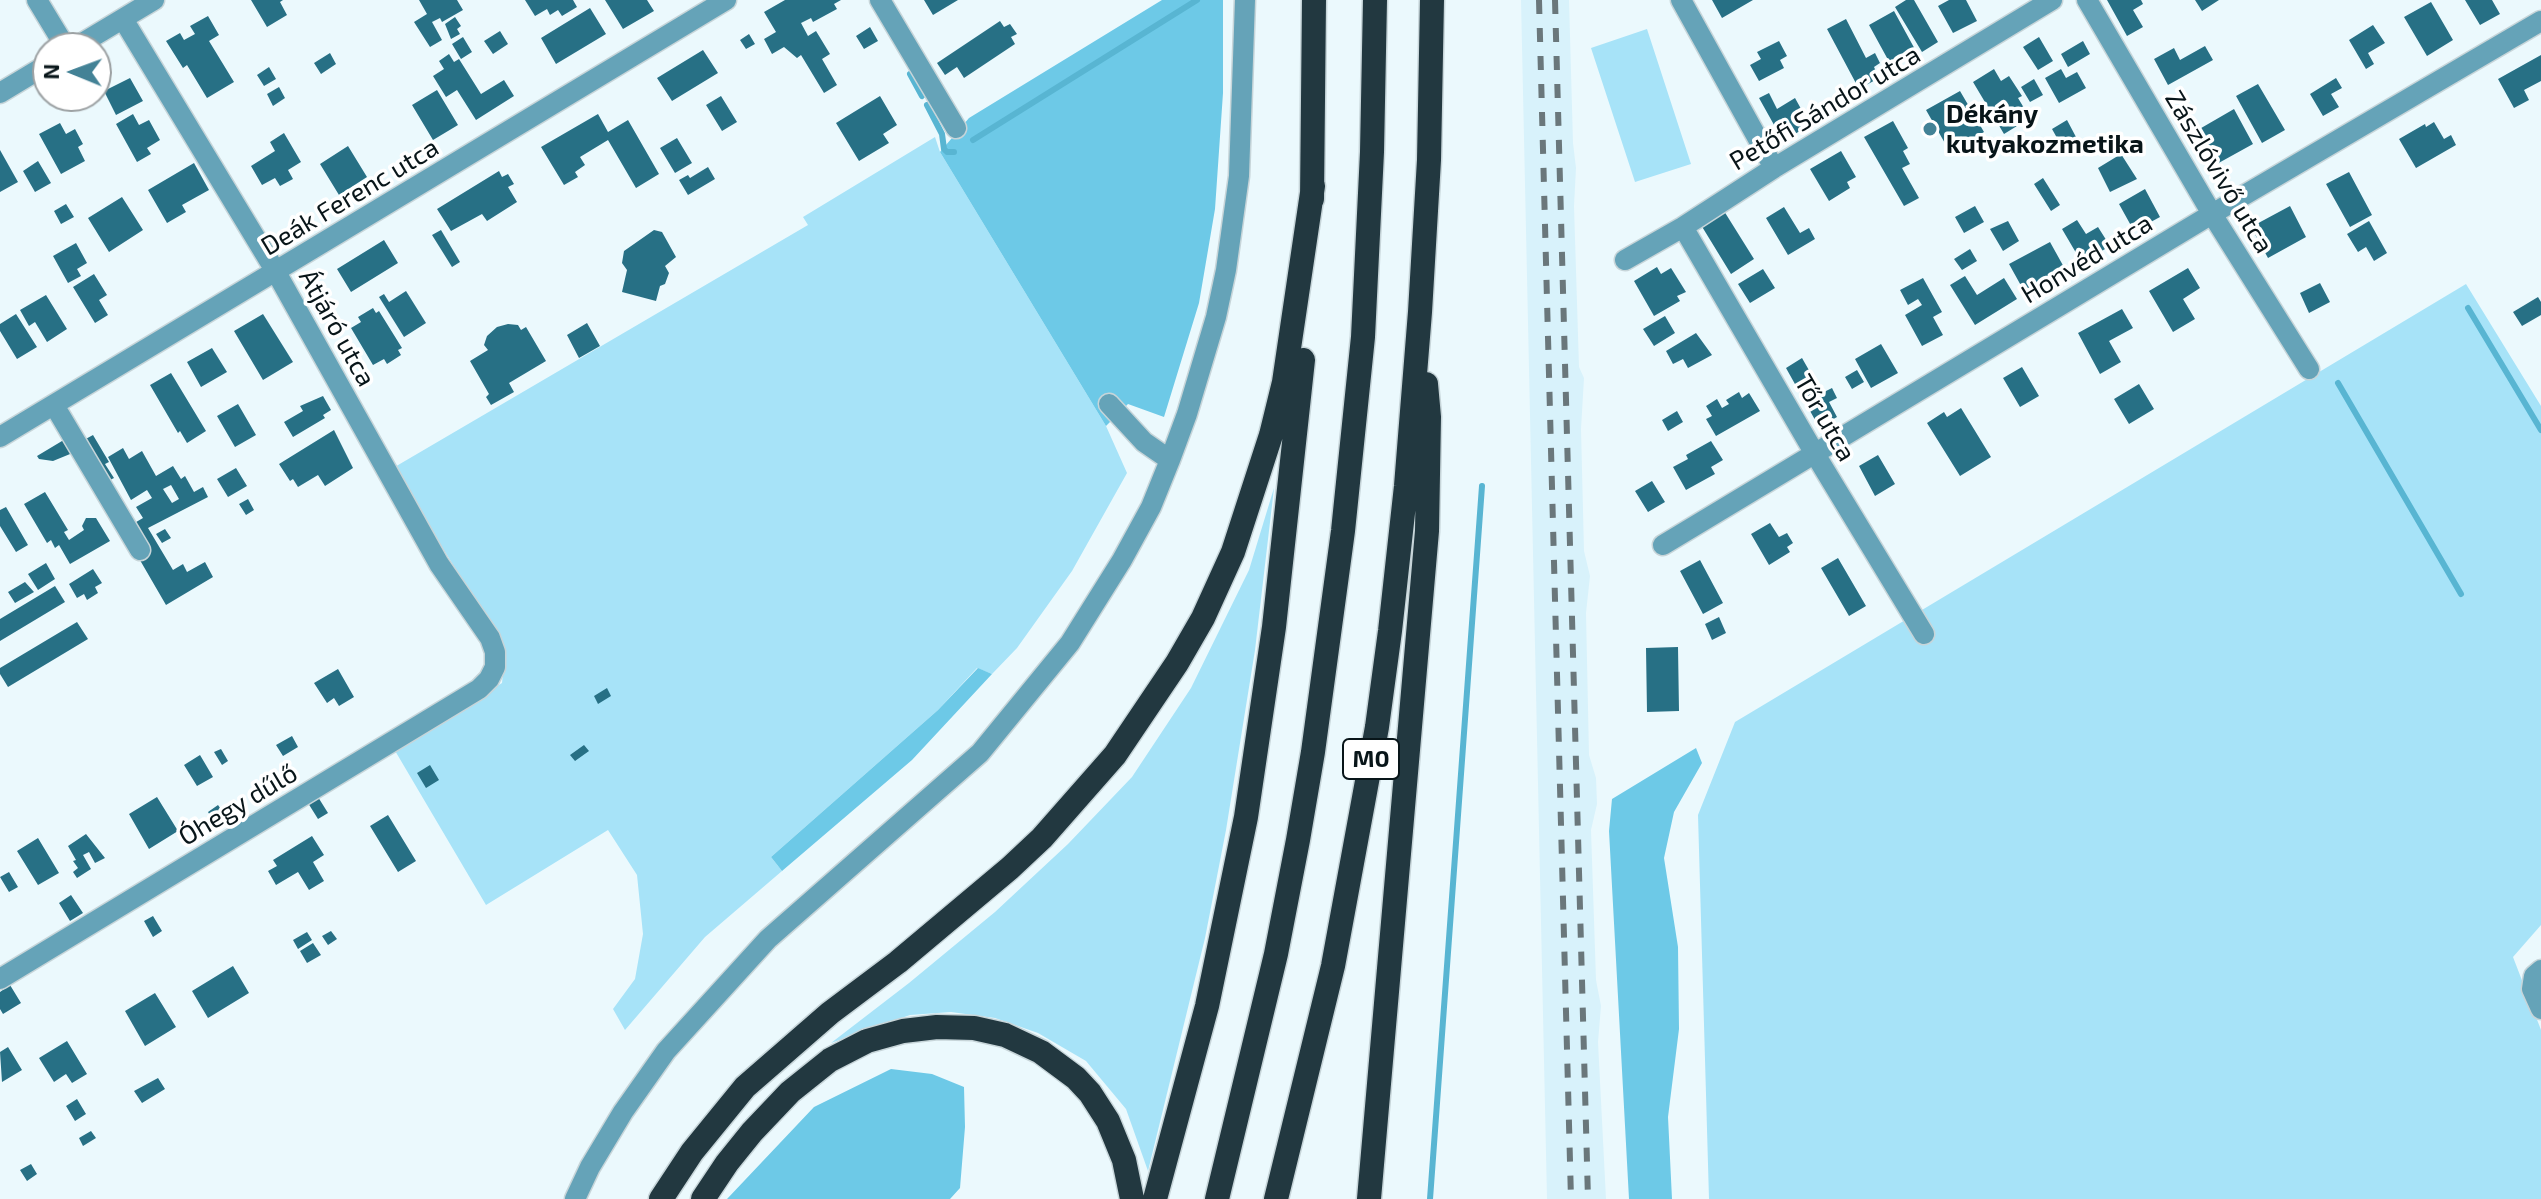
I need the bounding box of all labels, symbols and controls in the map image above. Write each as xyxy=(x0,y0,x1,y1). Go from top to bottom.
north arrow xyxy=(32,32,112,112)
street label: Petőfi Sándor utca xyxy=(1724,39,1926,177)
text: N xyxy=(37,63,63,80)
street label: Zászlóvivő utca xyxy=(2158,85,2280,259)
place label: Dékány kutyakozmetika xyxy=(1946,98,2144,160)
marker: Dékány kutyakozmetika xyxy=(1921,120,1939,138)
street label: Deák Ferenc utca xyxy=(256,132,444,262)
street label: Honvéd utca xyxy=(2016,208,2158,310)
street label: Átjáró utca xyxy=(292,264,382,392)
street label: Tőr utca xyxy=(1788,369,1862,467)
road number: M0 xyxy=(1343,739,1399,779)
street label: Óhegy dűlő xyxy=(173,757,303,853)

